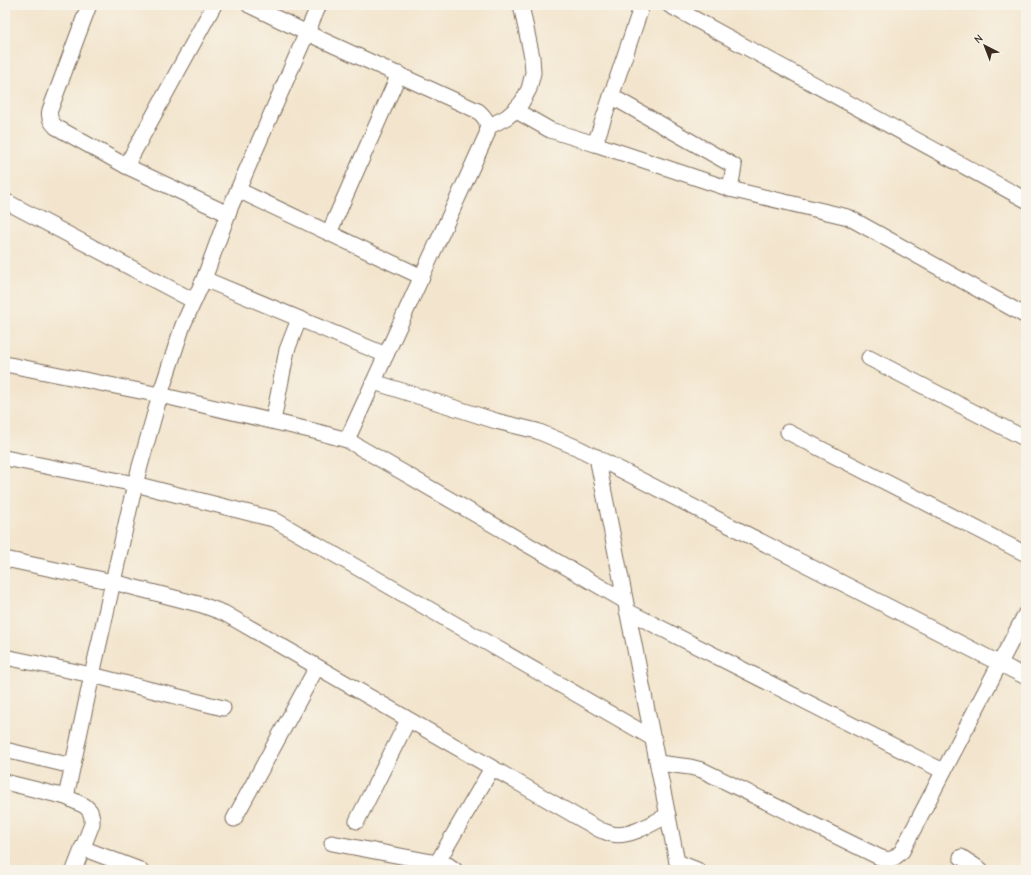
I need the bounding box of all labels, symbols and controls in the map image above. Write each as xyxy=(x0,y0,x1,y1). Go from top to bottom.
north arrow xyxy=(965,26,1005,66)
text: N xyxy=(972,32,986,46)

